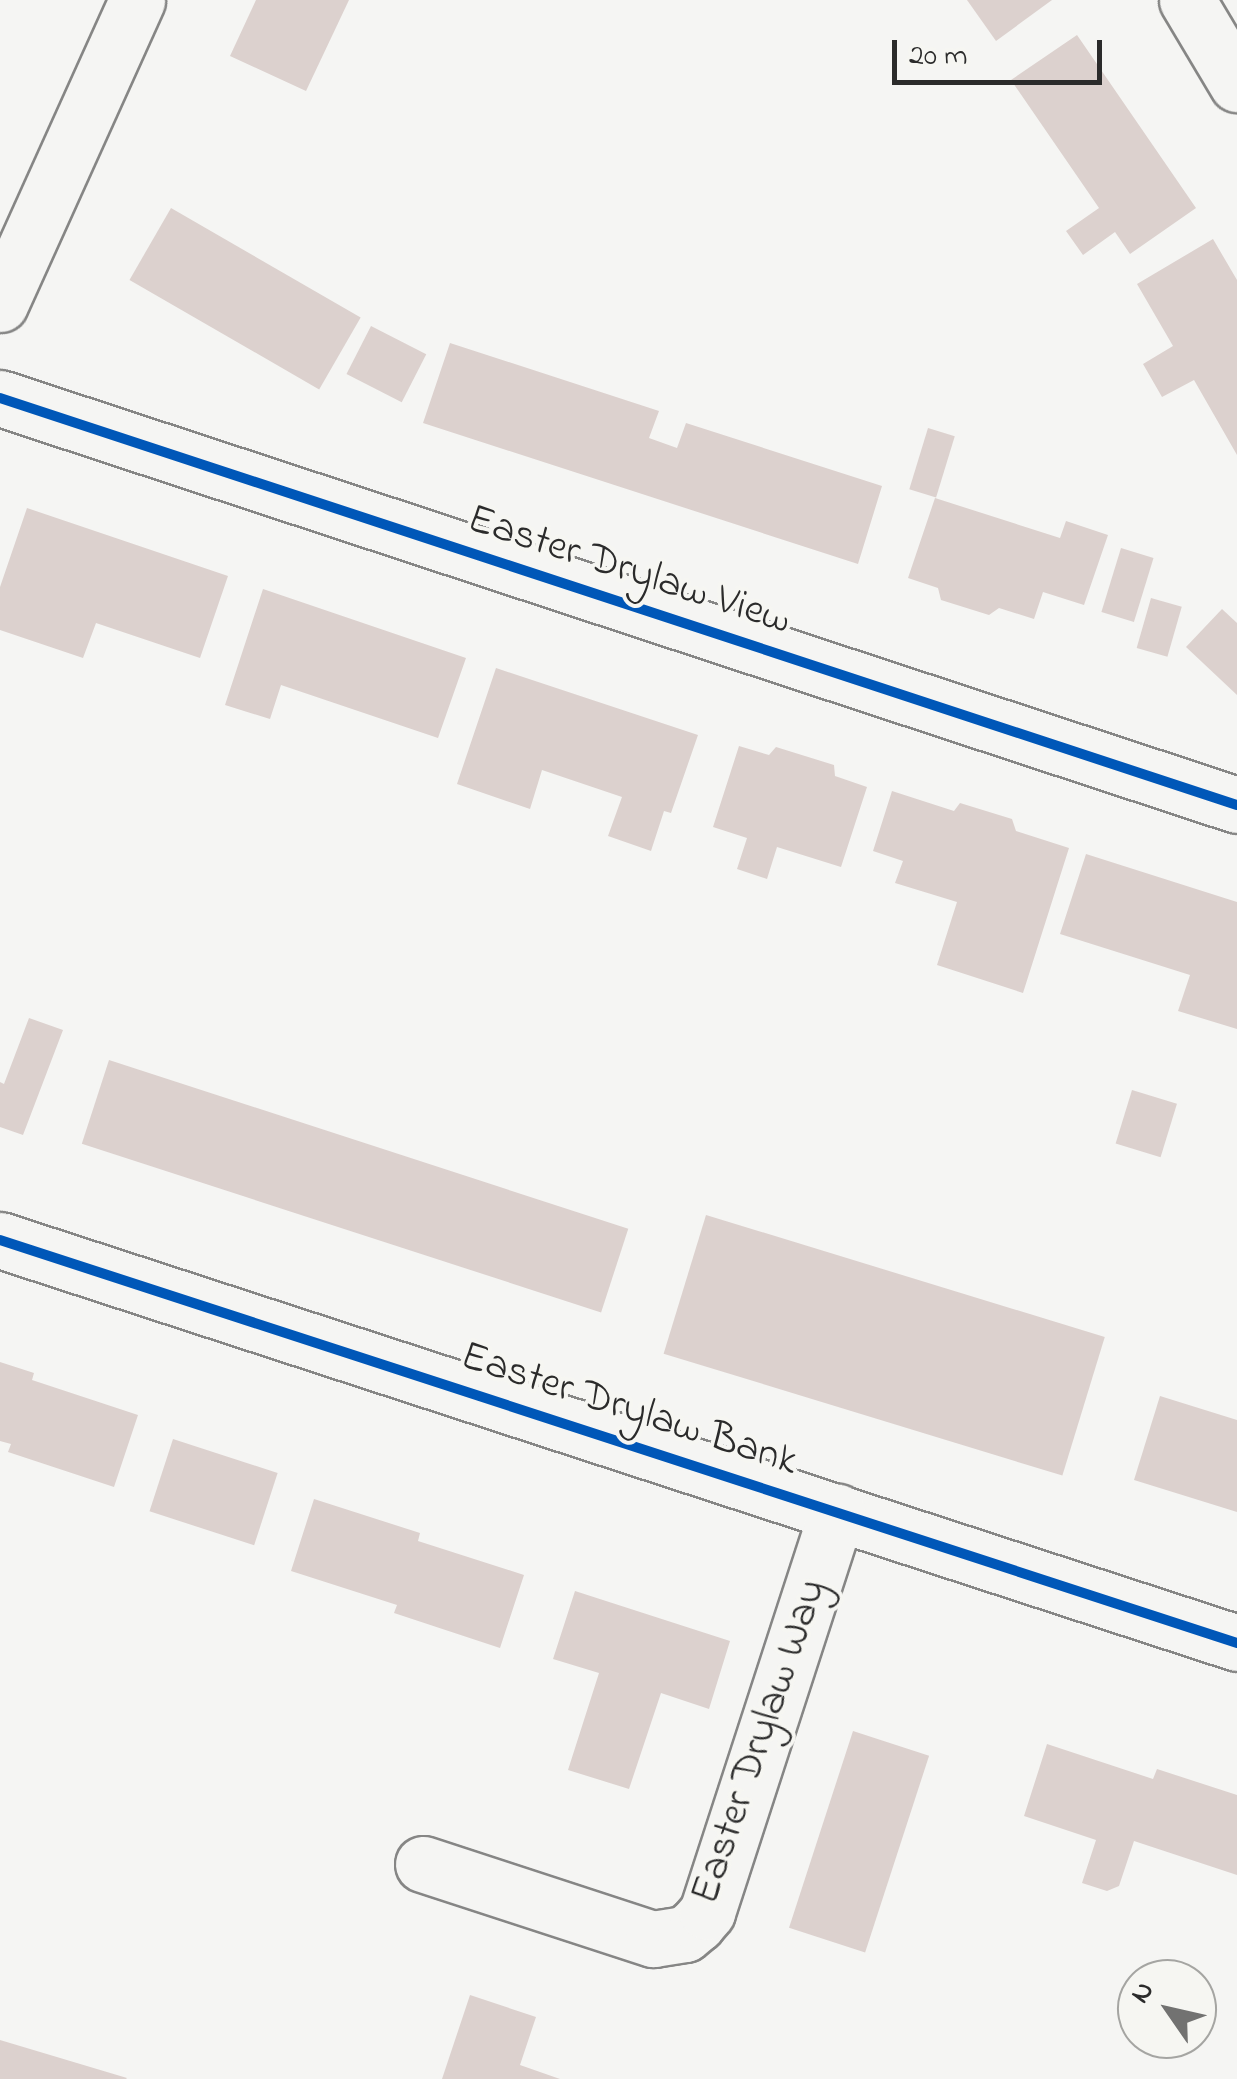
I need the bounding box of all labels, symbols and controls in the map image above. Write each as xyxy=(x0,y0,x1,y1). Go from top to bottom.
scale bar xyxy=(897,20,1107,82)
text: 20 m xyxy=(909,35,968,79)
street label: Easter Drylaw View xyxy=(461,495,797,647)
street label: Easter Drylaw Bank xyxy=(454,1332,804,1488)
street label: Easter Drylaw Way xyxy=(681,1573,839,1911)
north arrow xyxy=(1117,1959,1217,2059)
text: N xyxy=(1121,1974,1166,2012)

